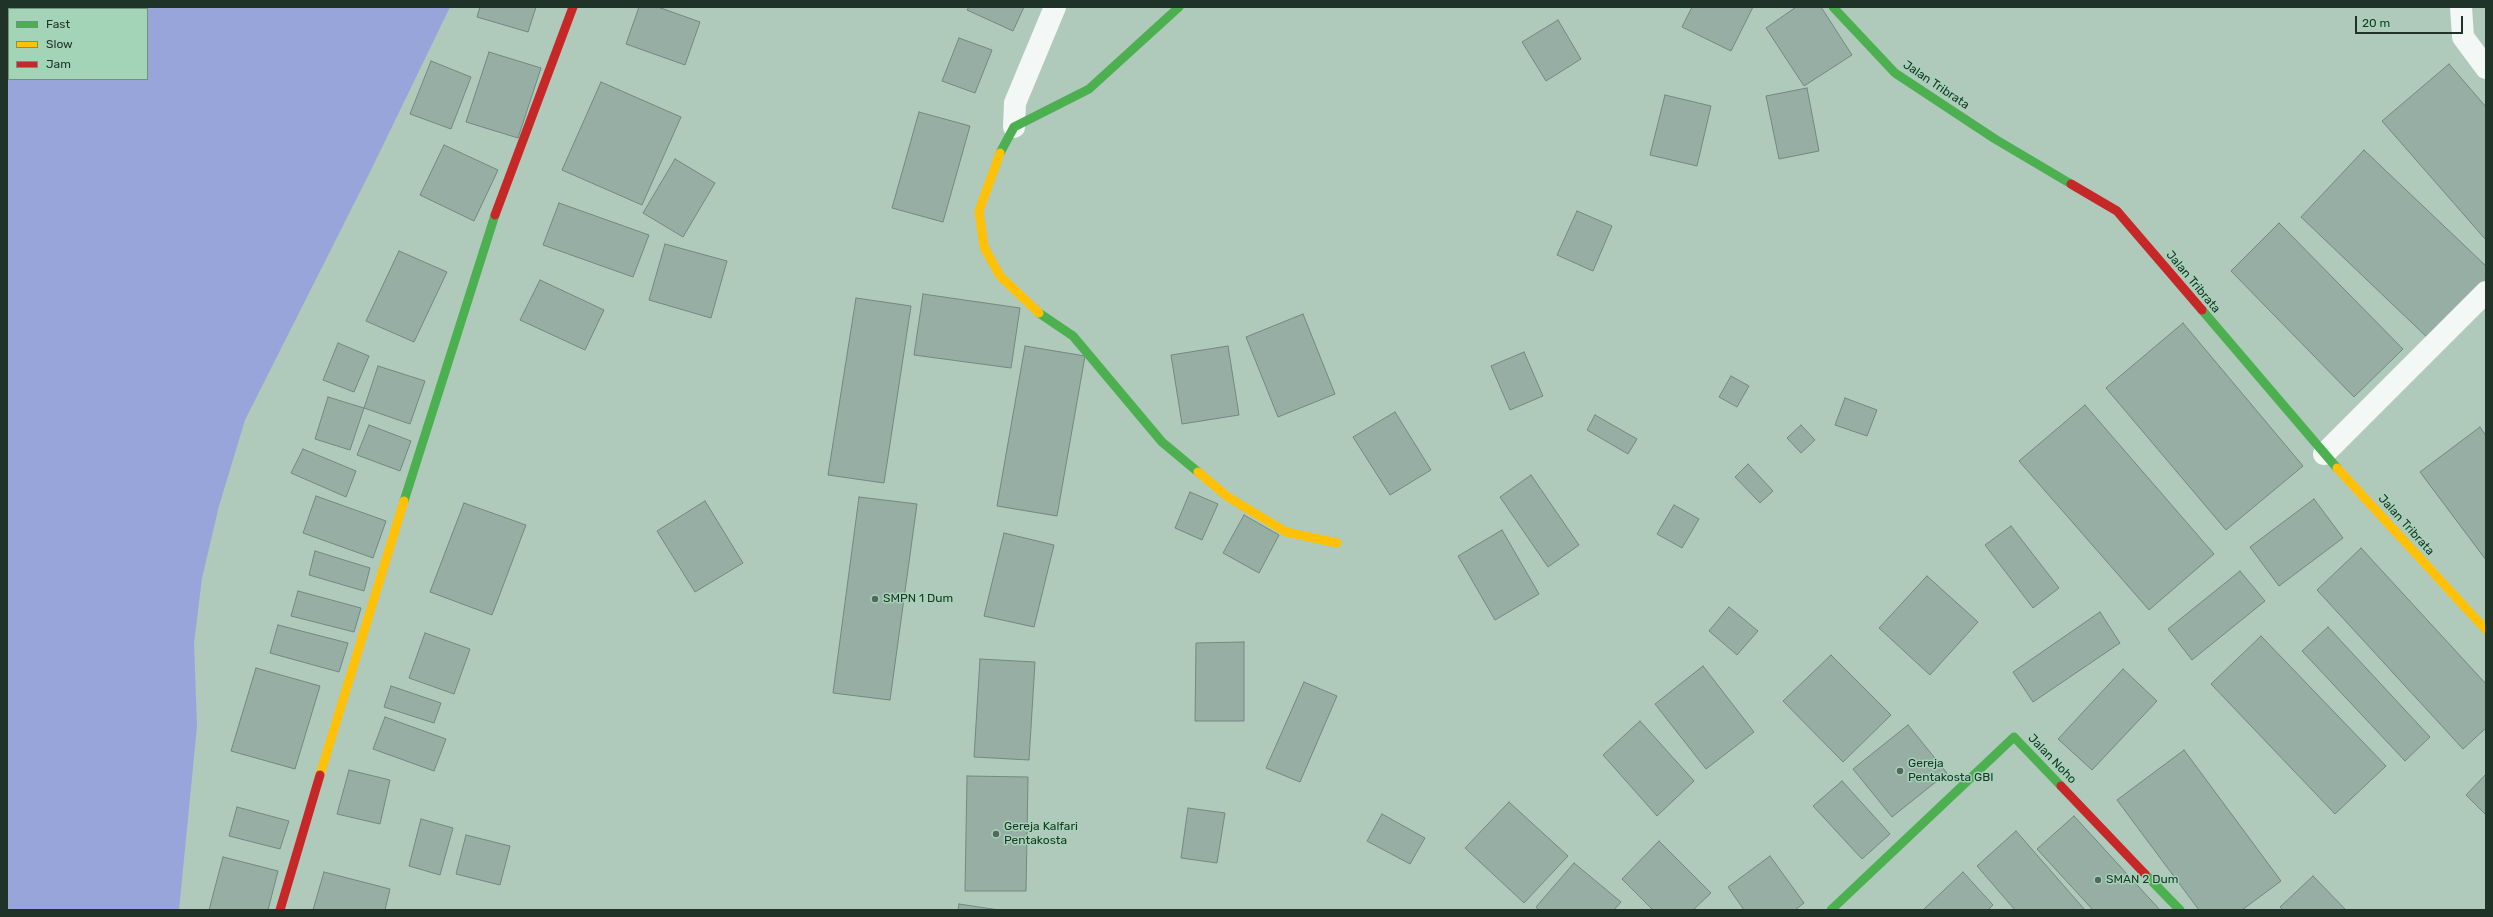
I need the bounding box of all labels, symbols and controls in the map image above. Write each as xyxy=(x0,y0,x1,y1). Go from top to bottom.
legend xyxy=(8,8,148,80)
scale bar xyxy=(2357,8,2465,34)
text: 20 m xyxy=(2362,16,2390,30)
text: Fast xyxy=(46,17,70,31)
text: Slow xyxy=(46,37,73,51)
text: Jam xyxy=(46,57,71,71)
street label: Jalan Tribrata xyxy=(1900,58,1972,112)
street label: Jalan Tribrata xyxy=(2163,248,2223,316)
street label: Jalan Tribrata xyxy=(2375,492,2437,558)
place label: SMPN 1 Dum xyxy=(883,592,953,606)
marker: SMPN 1 Dum xyxy=(870,594,880,604)
street label: Jalan Noho xyxy=(2025,731,2079,787)
place label: Gereja Pentakosta GBI xyxy=(1908,757,1993,785)
marker: Gereja Pentakosta GBI xyxy=(1895,766,1905,776)
place label: Gereja Kalfari Pentakosta xyxy=(1004,820,1078,848)
marker: Gereja Kalfari Pentakosta xyxy=(991,829,1001,839)
place label: SMAN 2 Dum xyxy=(2106,873,2178,887)
marker: SMAN 2 Dum xyxy=(2093,875,2103,885)

